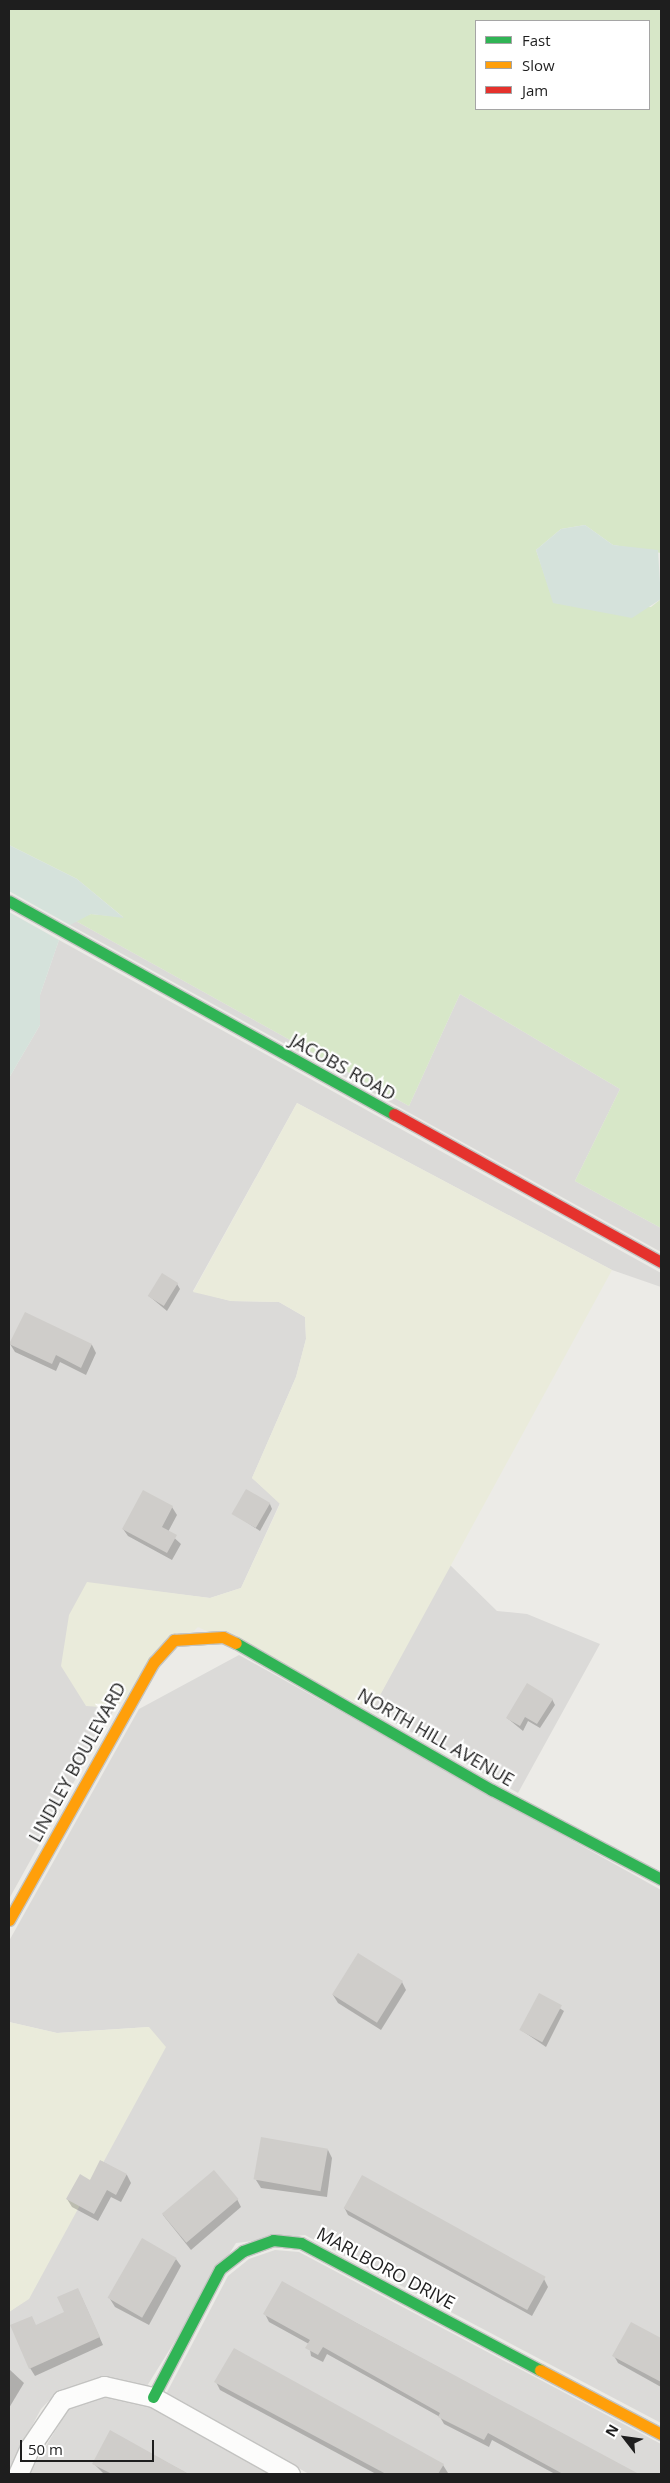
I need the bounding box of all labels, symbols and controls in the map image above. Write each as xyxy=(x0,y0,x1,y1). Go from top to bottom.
legend xyxy=(475,20,650,110)
text: Fast xyxy=(522,30,551,50)
text: Slow xyxy=(522,55,555,75)
text: Jam xyxy=(522,80,548,100)
street label: JACOBS ROAD xyxy=(286,1029,400,1105)
street label: LINDLEY BOULEVARD xyxy=(24,1678,130,1846)
street label: NORTH HILL AVENUE xyxy=(354,1683,518,1791)
street label: MARLBORO DRIVE xyxy=(313,2222,459,2314)
north arrow xyxy=(600,2413,650,2463)
text: N xyxy=(600,2421,623,2440)
scale bar xyxy=(22,2430,156,2462)
text: 50 m xyxy=(28,2439,63,2459)

